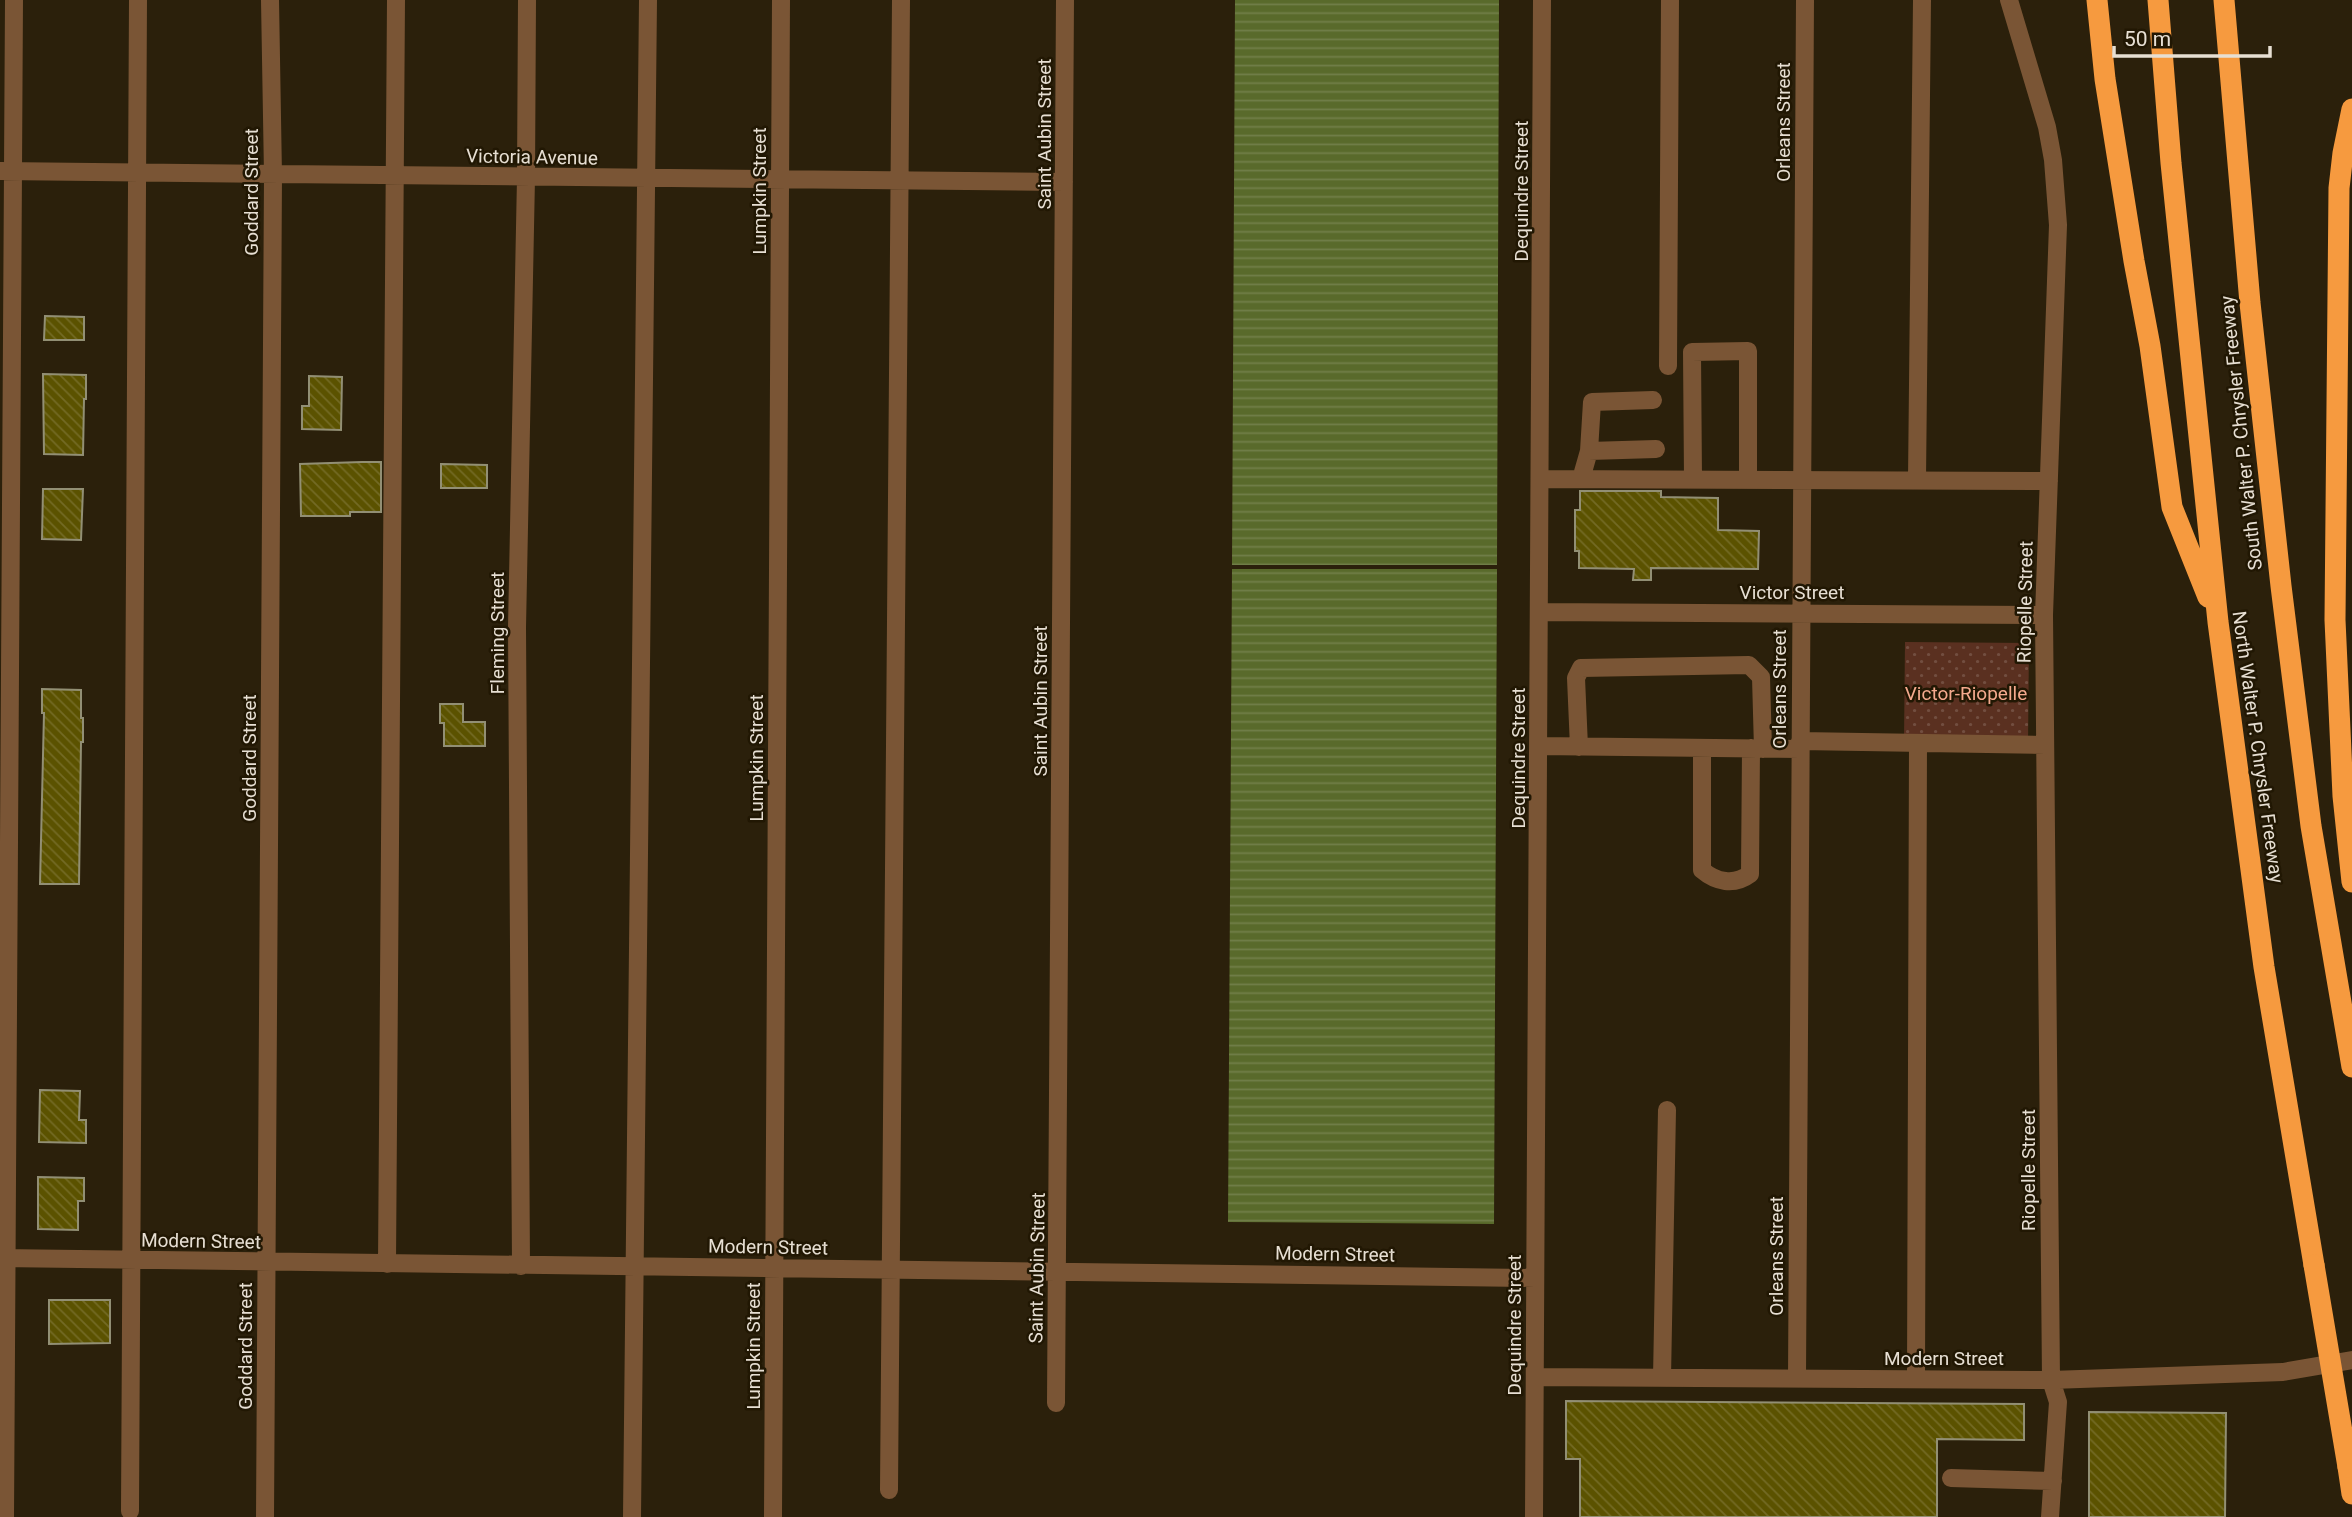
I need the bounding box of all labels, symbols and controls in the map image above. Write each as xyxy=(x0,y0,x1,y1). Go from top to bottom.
scale bar xyxy=(2114,14,2270,58)
text: 50 m xyxy=(2124,27,2171,51)
street label: Saint Aubin Street xyxy=(1033,58,1056,210)
street label: Orleans Street xyxy=(1772,62,1795,182)
street label: Dequindre Street xyxy=(1510,121,1533,261)
street label: Lumpkin Street xyxy=(748,127,771,255)
street label: Goddard Street xyxy=(240,128,263,256)
street label: Victoria Avenue xyxy=(466,144,598,170)
street label: South Walter P. Chrysler Freeway xyxy=(2215,295,2267,571)
street label: Riopelle Street xyxy=(2012,541,2038,663)
street label: Fleming Street xyxy=(486,572,509,694)
street label: Victor Street xyxy=(1740,581,1844,604)
street label: North Walter P. Chrysler Freeway xyxy=(2228,609,2288,885)
street label: Saint Aubin Street xyxy=(1029,625,1052,777)
street label: Orleans Street xyxy=(1768,629,1791,749)
park label: Victor-Riopelle xyxy=(1905,682,2027,705)
street label: Dequindre Street xyxy=(1507,688,1530,828)
street label: Goddard Street xyxy=(238,694,261,822)
street label: Lumpkin Street xyxy=(745,694,768,822)
street label: Riopelle Street xyxy=(2017,1109,2040,1231)
street label: Saint Aubin Street xyxy=(1024,1192,1050,1344)
street label: Orleans Street xyxy=(1765,1196,1788,1316)
street label: Modern Street xyxy=(141,1228,261,1254)
street label: Modern Street xyxy=(708,1234,828,1260)
street label: Modern Street xyxy=(1275,1241,1395,1267)
street label: Dequindre Street xyxy=(1503,1255,1526,1395)
street label: Goddard Street xyxy=(234,1282,257,1410)
street label: Lumpkin Street xyxy=(742,1282,765,1410)
street label: Modern Street xyxy=(1884,1347,2004,1370)

